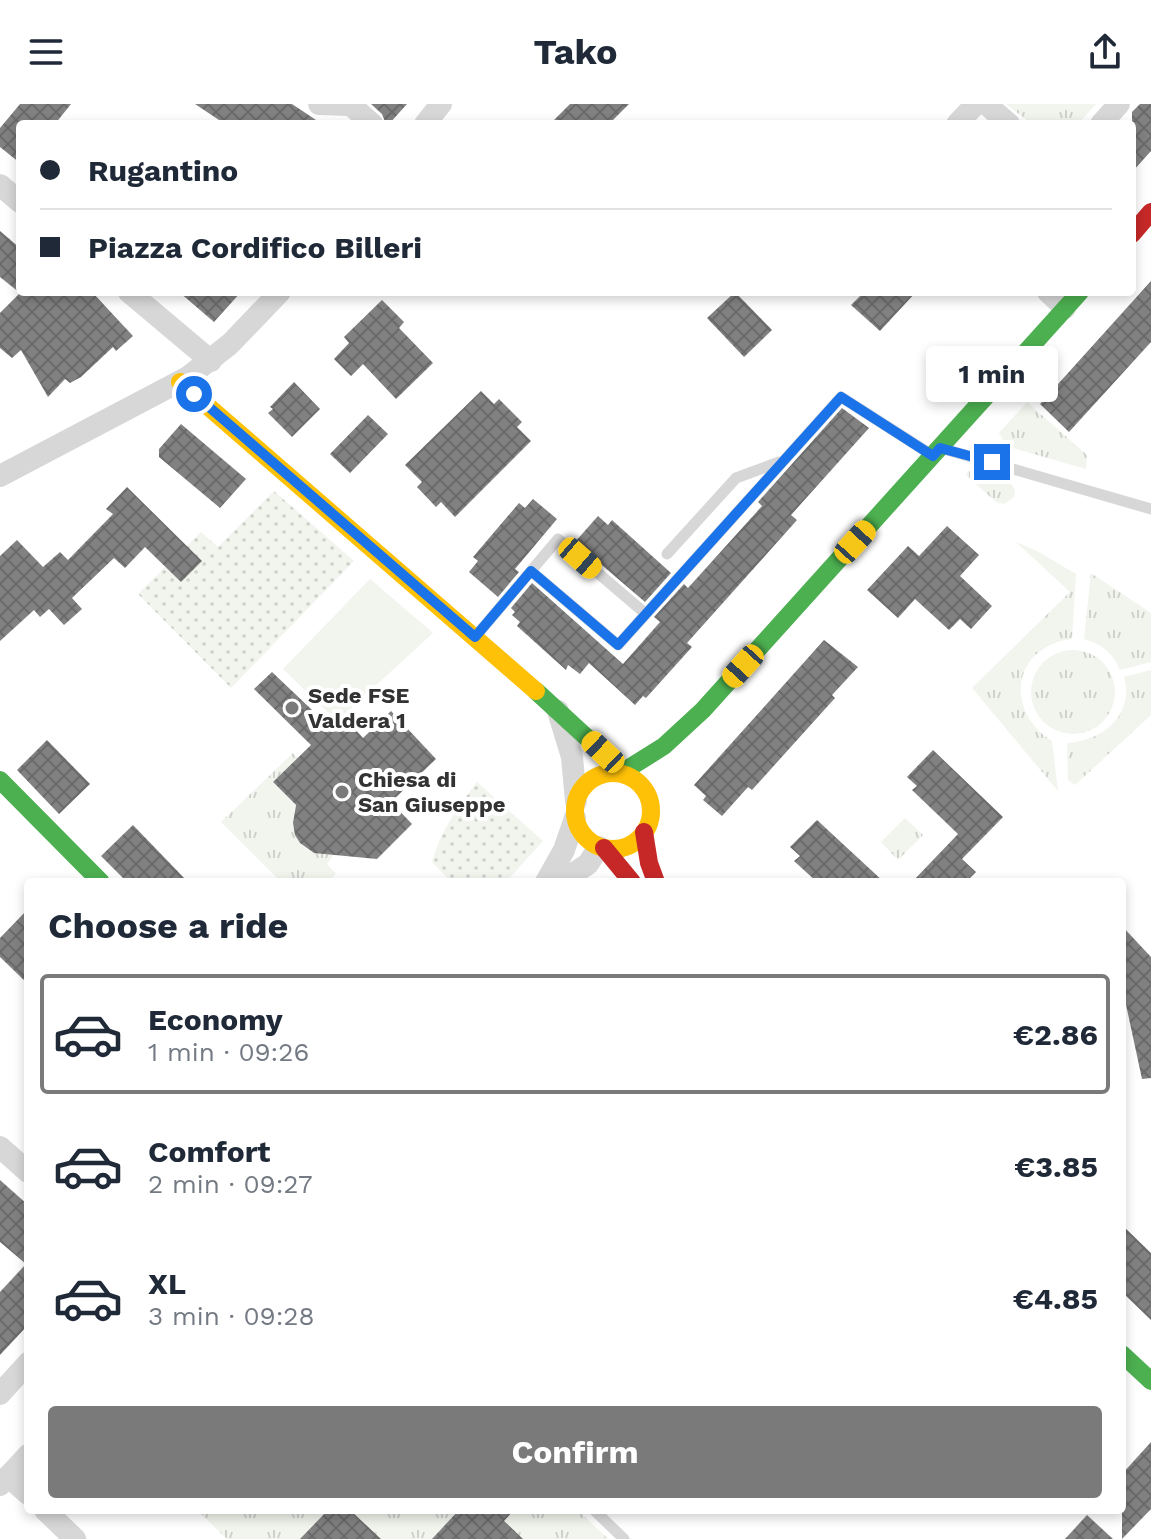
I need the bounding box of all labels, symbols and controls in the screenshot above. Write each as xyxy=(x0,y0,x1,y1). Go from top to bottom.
icon: menu xyxy=(24,30,68,74)
icon: share xyxy=(1083,30,1127,74)
text: Tako xyxy=(533,31,618,73)
text: Rugantino xyxy=(88,153,238,188)
text: Piazza Cordifico Billeri xyxy=(88,230,422,265)
callout: 1 min xyxy=(926,346,1058,402)
text: 1 min xyxy=(959,359,1025,389)
route start xyxy=(176,376,212,412)
route end xyxy=(974,444,1010,480)
car xyxy=(830,516,880,568)
car xyxy=(554,533,606,583)
car xyxy=(718,640,768,692)
place label: Sede FSE Valdera 1 xyxy=(308,683,409,733)
marker: Sede FSE Valdera 1 xyxy=(283,699,301,717)
car xyxy=(577,727,629,777)
place label: Chiesa di San Giuseppe xyxy=(358,767,505,817)
marker: Chiesa di San Giuseppe xyxy=(333,783,351,801)
text: Choose a ride xyxy=(48,905,288,947)
icon: car xyxy=(52,998,124,1070)
text: Economy xyxy=(148,1002,283,1037)
text: €2.86 xyxy=(1013,1017,1098,1052)
text: 1 min · 09:26 xyxy=(148,1037,309,1067)
icon: car xyxy=(52,1130,124,1202)
text: Comfort xyxy=(148,1134,270,1169)
text: €3.85 xyxy=(1014,1149,1098,1184)
text: 2 min · 09:27 xyxy=(148,1169,313,1199)
icon: car xyxy=(52,1262,124,1334)
text: XL xyxy=(148,1266,186,1301)
text: €4.85 xyxy=(1013,1281,1098,1316)
text: 3 min · 09:28 xyxy=(148,1301,315,1331)
button: Confirm xyxy=(48,1406,1102,1498)

